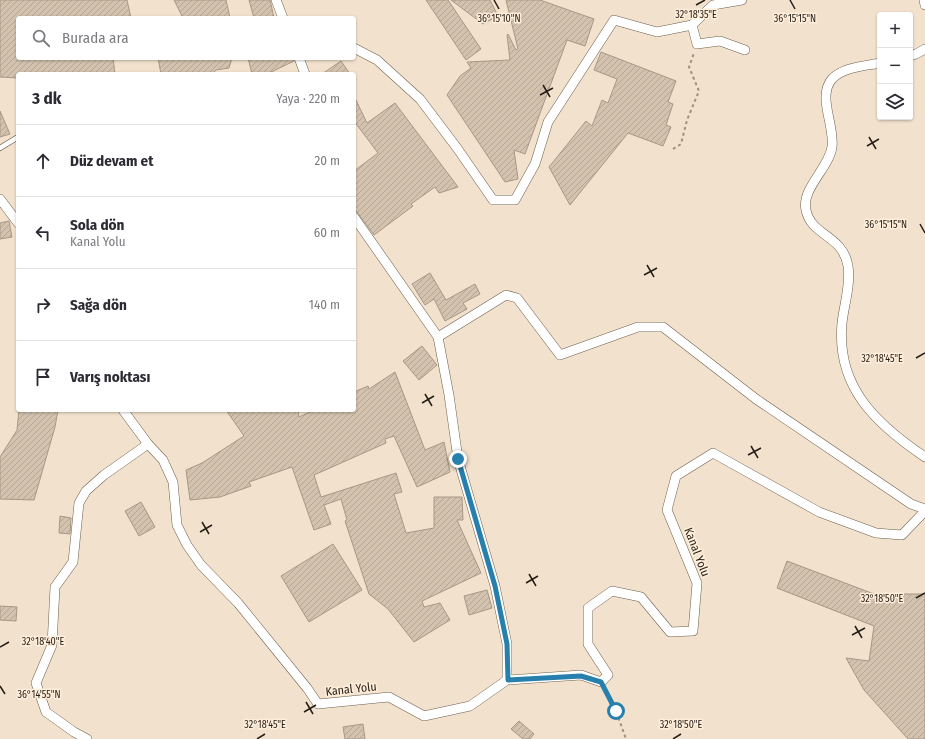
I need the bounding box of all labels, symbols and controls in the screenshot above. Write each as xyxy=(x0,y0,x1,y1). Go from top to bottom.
text: 32°18'35"E xyxy=(675,9,717,21)
map controls xyxy=(877,12,913,120)
button: + xyxy=(877,12,913,48)
text: 36°15'10"N xyxy=(477,13,521,25)
text: 36°15'15"N xyxy=(774,13,816,25)
search box xyxy=(16,16,356,60)
icon: search xyxy=(30,27,52,49)
text: Burada ara xyxy=(62,29,129,47)
button: − xyxy=(877,48,913,84)
button: layers xyxy=(877,84,913,120)
text: 3 dk xyxy=(32,88,62,109)
text: Yaya · 220 m xyxy=(276,91,340,106)
icon: ahead xyxy=(32,150,54,172)
text: Düz devam et xyxy=(70,152,153,170)
text: 20 m xyxy=(314,153,340,168)
text: Sola dön xyxy=(70,216,124,234)
text: 36°15'15"N xyxy=(865,219,907,231)
icon: left xyxy=(32,222,54,244)
text: 60 m xyxy=(314,225,340,240)
text: Kanal Yolu xyxy=(70,234,126,249)
icon: right xyxy=(32,294,54,316)
text: Sağa dön xyxy=(70,296,127,314)
text: 140 m xyxy=(309,297,340,312)
text: 32°18'45"E xyxy=(861,353,903,365)
icon: arrive xyxy=(32,366,54,388)
text: Varış noktası xyxy=(70,368,150,386)
route end xyxy=(449,450,467,468)
street label: Kanal Yolu xyxy=(681,526,713,578)
text: 32°18'50"E xyxy=(861,593,904,605)
text: 32°18'40"E xyxy=(22,636,64,648)
street label: Kanal Yolu xyxy=(325,679,377,699)
text: 36°14'55"N xyxy=(18,689,61,701)
route start xyxy=(607,702,625,720)
text: 32°18'45"E xyxy=(244,719,286,731)
text: 32°18'50"E xyxy=(660,719,703,731)

